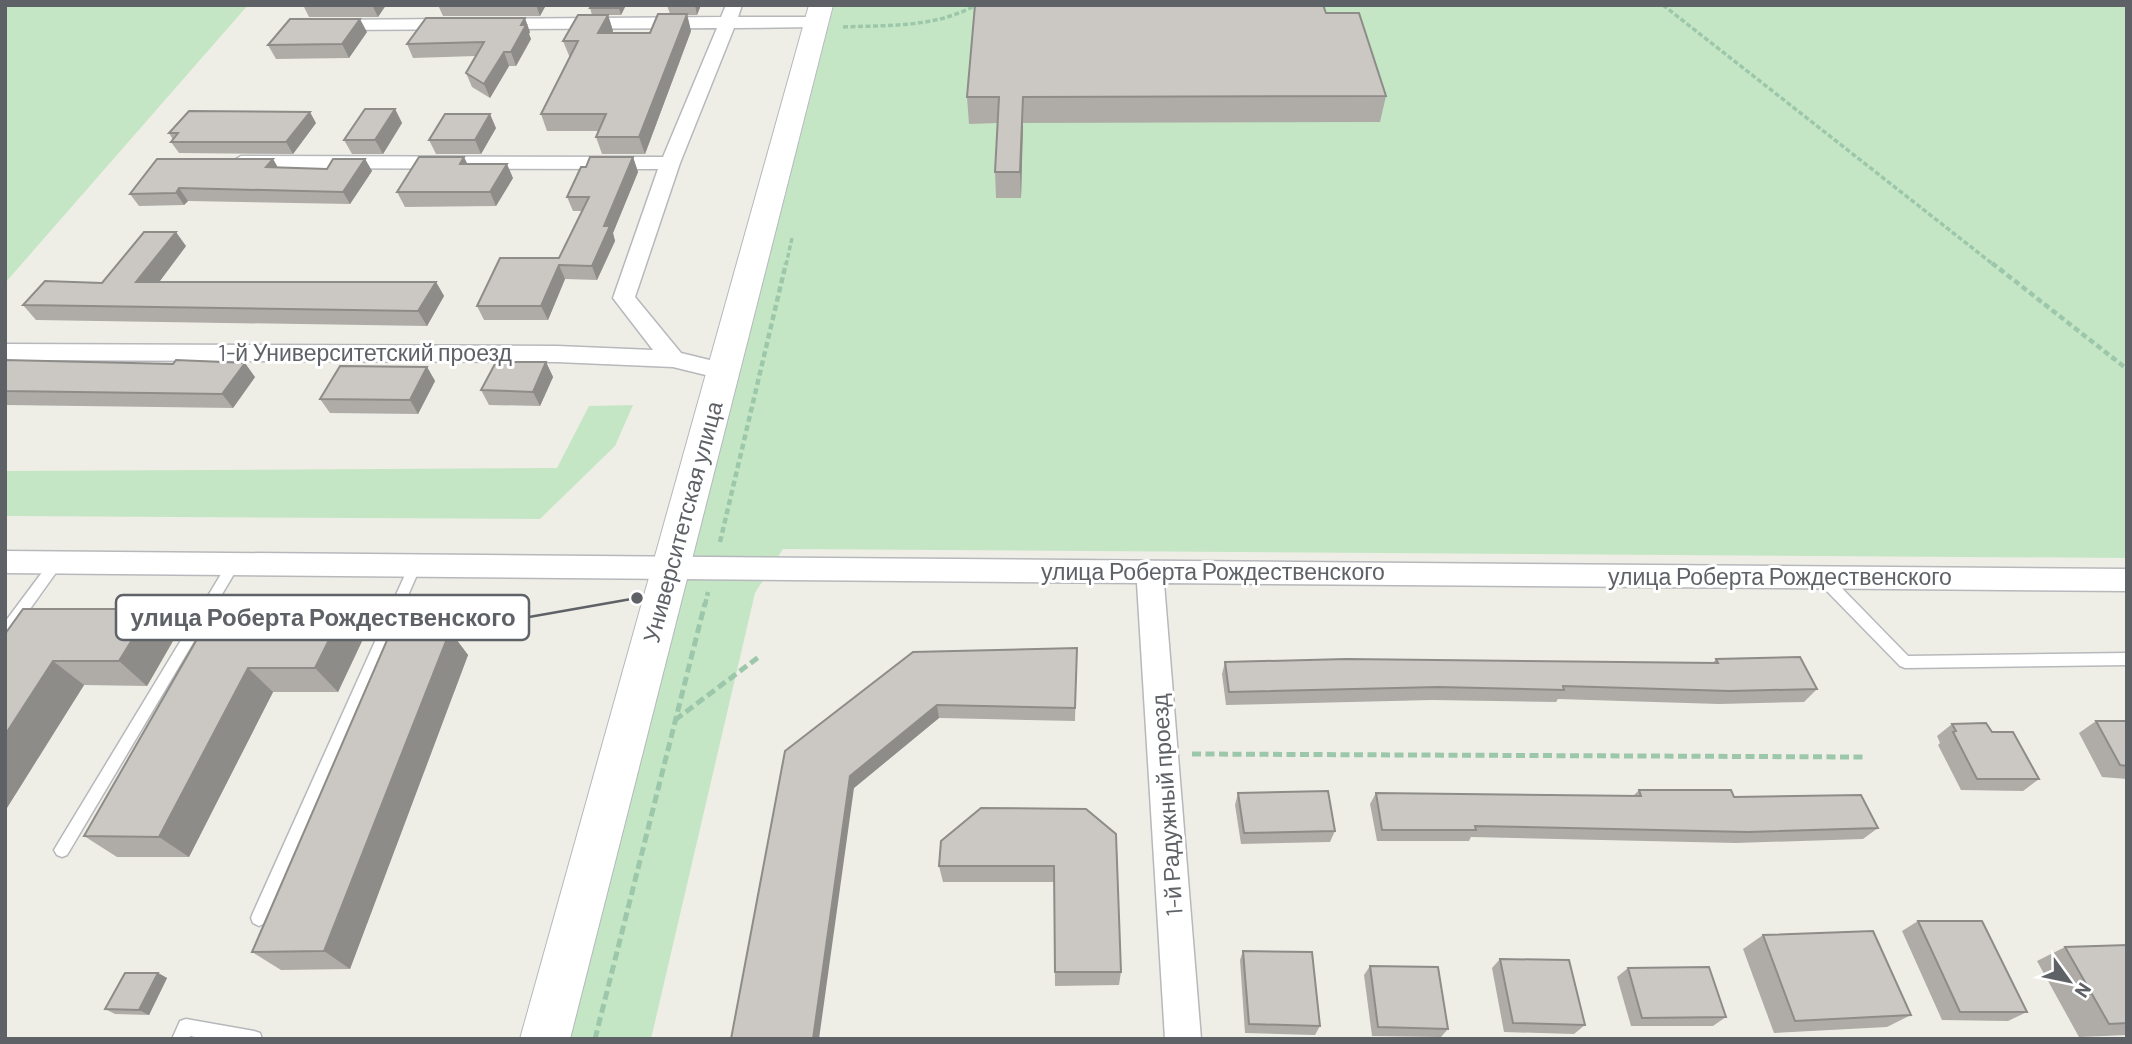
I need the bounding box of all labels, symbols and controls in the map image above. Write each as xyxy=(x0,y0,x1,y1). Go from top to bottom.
street label: 1-й Университетский проезд xyxy=(218,338,512,366)
street label: Университетская улица xyxy=(636,398,728,646)
street label: улица Роберта Рождественского xyxy=(1041,557,1385,585)
street label: улица Роберта Рождественского xyxy=(1608,562,1952,590)
callout: улица Роберта Рождественского xyxy=(116,595,529,640)
text: улица Роберта Рождественского xyxy=(130,602,516,631)
street label: 1-й Радужный проезд xyxy=(1144,692,1188,917)
north arrow xyxy=(2034,946,2104,1016)
text: N xyxy=(2071,979,2097,1002)

